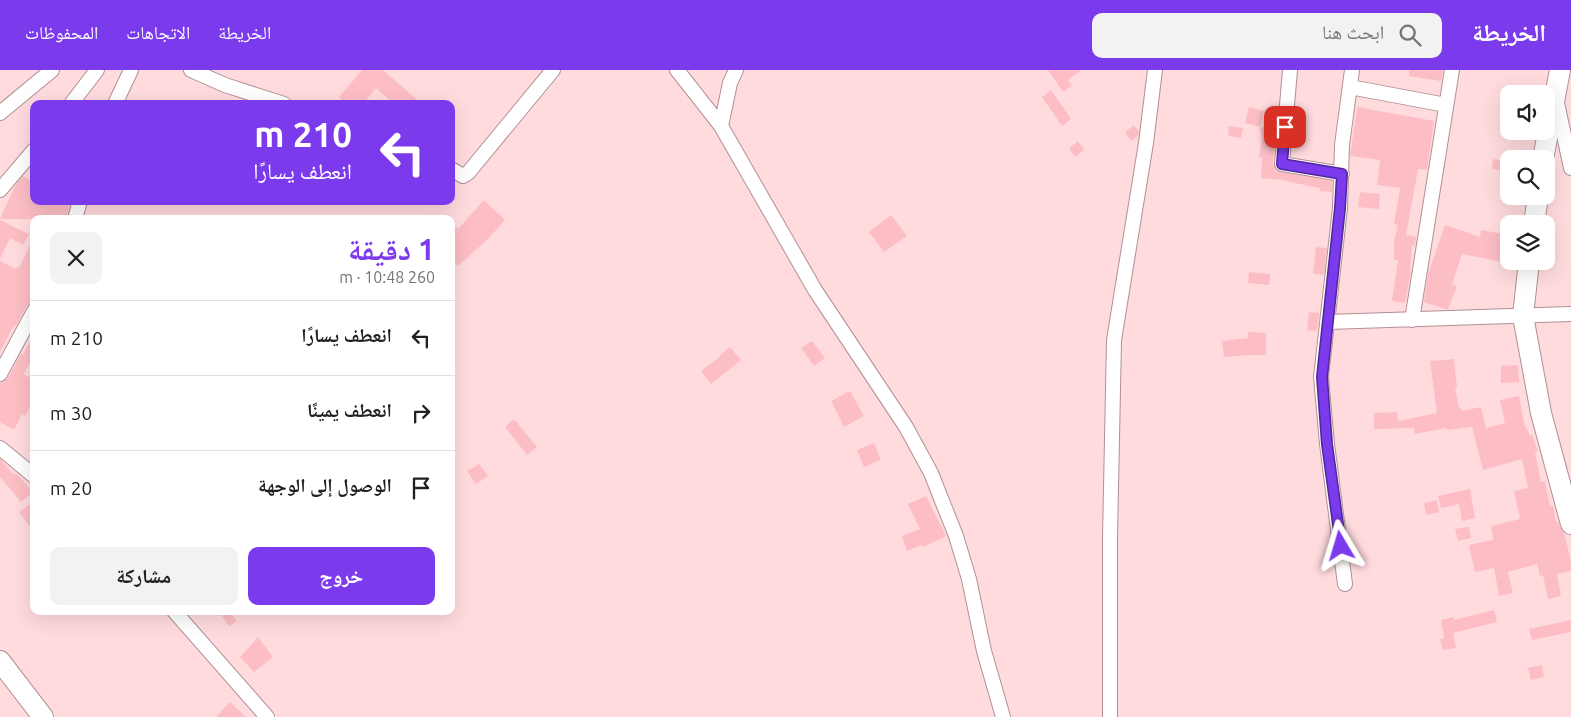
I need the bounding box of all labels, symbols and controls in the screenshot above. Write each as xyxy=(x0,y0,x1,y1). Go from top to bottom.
search box xyxy=(1092,13,1442,58)
text: الخريطة xyxy=(1472,19,1546,46)
text: ابحث هنا xyxy=(1322,21,1384,43)
icon: search xyxy=(1396,21,1424,49)
text: المحفوظات xyxy=(25,22,98,42)
text: الاتجاهات xyxy=(126,22,190,42)
text: الخريطة xyxy=(218,22,271,42)
map controls xyxy=(1500,85,1555,270)
button: sound xyxy=(1500,85,1555,140)
pin xyxy=(1264,106,1306,148)
icon: arrive xyxy=(1271,113,1299,141)
text: 210 m xyxy=(254,114,352,154)
icon: left xyxy=(370,120,435,185)
button: search xyxy=(1500,150,1555,205)
text: انعطف يسارًا xyxy=(253,158,352,183)
button: layers xyxy=(1500,215,1555,270)
button: close xyxy=(50,232,102,284)
text: 1 دقيقة xyxy=(348,232,435,266)
text: 260 m · 10:48 xyxy=(339,268,435,286)
text: انعطف يسارًا xyxy=(301,324,392,346)
icon: left xyxy=(407,324,435,352)
text: 210 m xyxy=(50,327,103,349)
text: انعطف يمينًا xyxy=(307,399,392,421)
icon: right xyxy=(407,399,435,427)
text: 30 m xyxy=(50,402,92,424)
text: الوصول إلى الوجهة xyxy=(258,474,392,496)
icon: arrive xyxy=(407,474,435,502)
text: 20 m xyxy=(50,477,92,499)
position arrow xyxy=(1314,519,1366,571)
button: مشاركة xyxy=(50,547,238,605)
button: خروج xyxy=(248,547,435,605)

